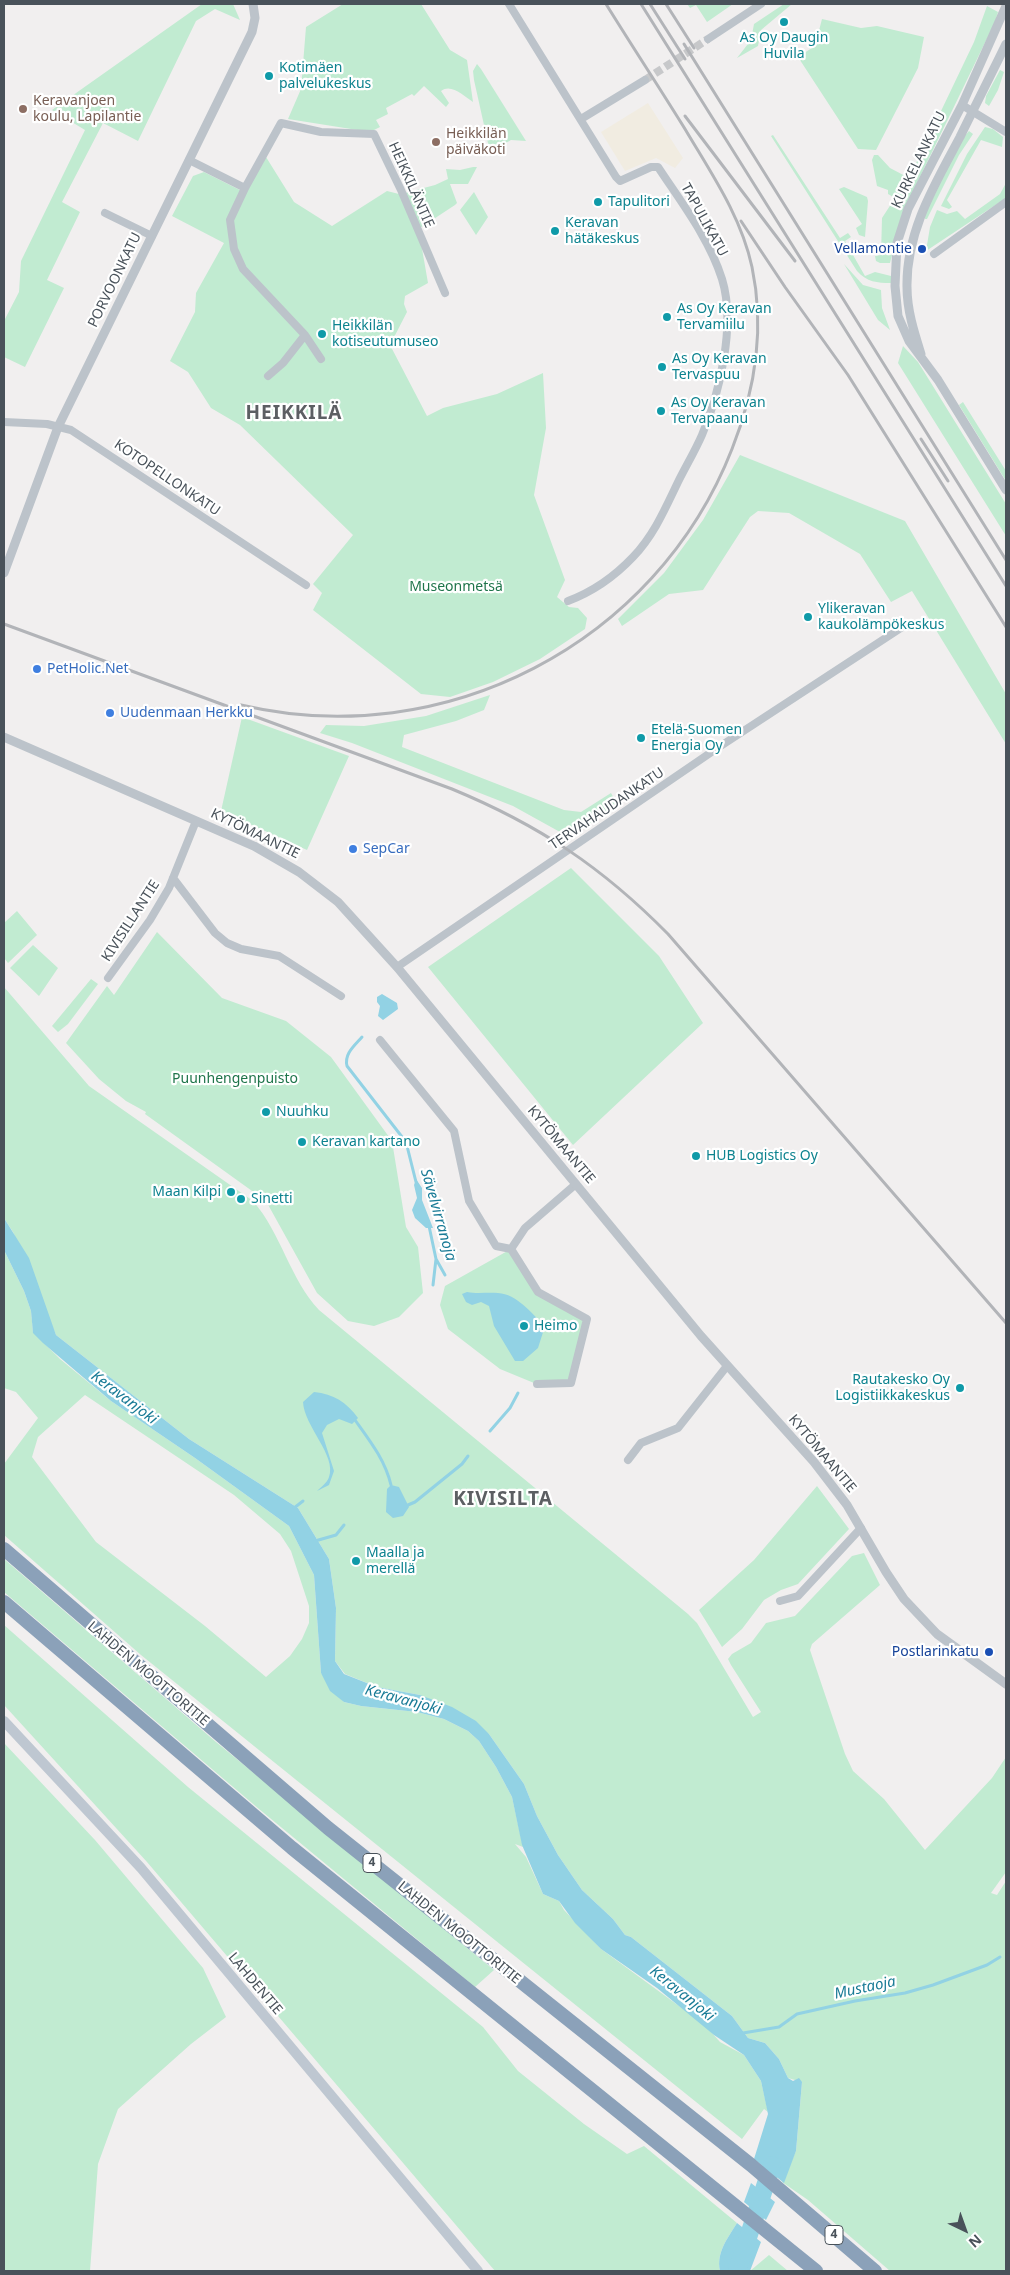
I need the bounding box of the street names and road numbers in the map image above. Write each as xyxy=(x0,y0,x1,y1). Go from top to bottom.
street label: KURKELANKATU xyxy=(888,109,950,211)
street label: HEIKKILÄNTIE xyxy=(385,139,437,231)
street label: TAPULIKATU xyxy=(677,180,731,260)
street label: PORVOONKATU xyxy=(85,230,145,330)
street label: KOTOPELLONKATU xyxy=(111,436,223,520)
street label: TERVAHAUDANKATU xyxy=(546,764,668,854)
street label: KYTÖMAANTIE xyxy=(208,805,302,863)
street label: KIVISILLANTIE xyxy=(98,877,164,965)
street label: KYTÖMAANTIE xyxy=(524,1103,598,1187)
street label: KYTÖMAANTIE xyxy=(785,1412,859,1496)
street label: LAHDEN MOOTTORITIE xyxy=(84,1618,212,1730)
road number: 4 xyxy=(363,1854,381,1872)
street label: LAHDEN MOOTTORITIE xyxy=(394,1878,524,1988)
street label: LAHDENTIE xyxy=(224,1950,286,2018)
road number: 4 xyxy=(825,2226,843,2244)

